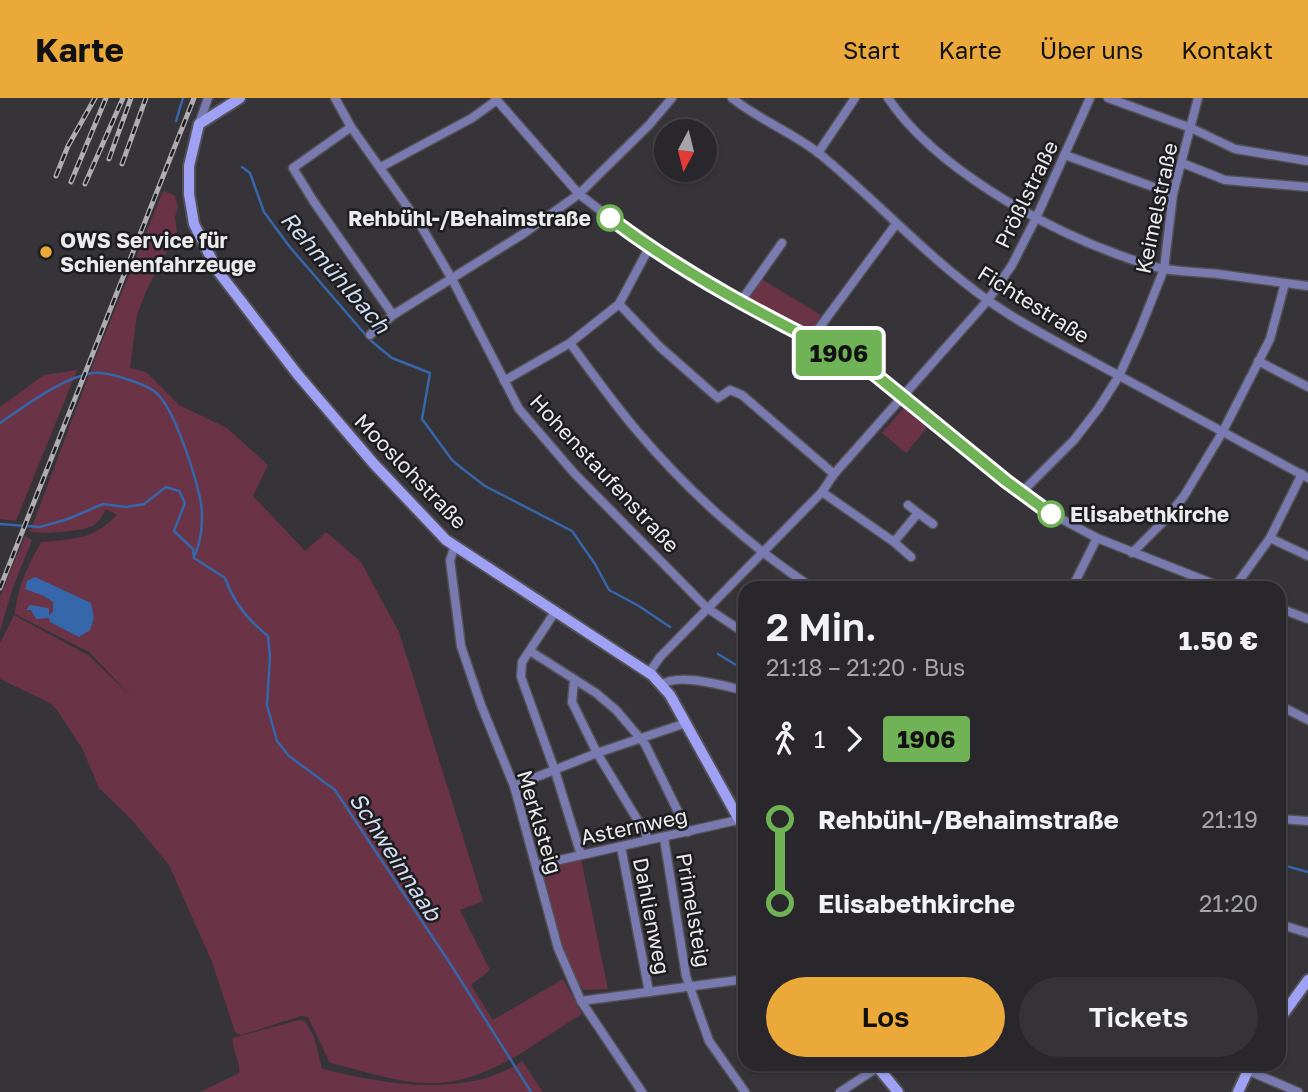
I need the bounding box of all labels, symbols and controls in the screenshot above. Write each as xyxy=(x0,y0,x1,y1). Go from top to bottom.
text: Karte xyxy=(35,30,124,69)
text: Start xyxy=(843,35,900,64)
text: Karte xyxy=(938,35,1002,64)
text: Über uns xyxy=(1040,35,1143,64)
text: Kontakt xyxy=(1181,35,1273,64)
north arrow xyxy=(654,119,718,182)
map controls xyxy=(654,119,717,182)
street label: Prößlstraße xyxy=(989,136,1063,252)
street label: Keimelstraße xyxy=(1129,140,1183,276)
water label: Rehmühlbach xyxy=(275,205,397,339)
place label: Rehbühl-/Behaimstraße xyxy=(348,205,591,231)
marker: Rehbühl-/Behaimstraße xyxy=(597,205,623,231)
place label: OWS Service für Schienenfahrzeuge xyxy=(60,227,256,277)
marker: OWS Service für Schienenfahrzeuge xyxy=(38,244,54,260)
street label: Fichtestraße xyxy=(973,259,1095,349)
line badge: 1906 xyxy=(790,330,888,376)
text: 1906 xyxy=(810,338,868,367)
street label: Hohenstaufenstraße xyxy=(525,388,685,558)
street label: Mooslohstraße xyxy=(349,408,473,534)
marker: Elisabethkirche xyxy=(1038,501,1064,527)
place label: Elisabethkirche xyxy=(1070,501,1229,527)
text: 2 Min. xyxy=(766,604,877,649)
text: 1.50 € xyxy=(1179,625,1258,656)
text: 21:18 – 21:20 · Bus xyxy=(766,653,965,681)
icon: walk xyxy=(766,720,804,758)
icon: forward xyxy=(835,720,873,758)
text: 1906 xyxy=(897,724,956,753)
text: 1 xyxy=(814,725,825,753)
street label: Merklsteig xyxy=(512,767,568,877)
water label: Schweinnaab xyxy=(344,787,449,927)
street label: Asternweg xyxy=(578,802,690,850)
text: Rehbühl-/Behaimstraße xyxy=(818,804,1119,835)
text: 21:19 xyxy=(1202,805,1258,833)
street label: Primelsteig xyxy=(671,851,717,969)
street label: Dahlienweg xyxy=(628,855,676,977)
text: Elisabethkirche xyxy=(818,888,1015,919)
text: 21:20 xyxy=(1199,889,1258,917)
button: Los xyxy=(766,977,1005,1057)
button: Tickets xyxy=(1019,977,1258,1057)

